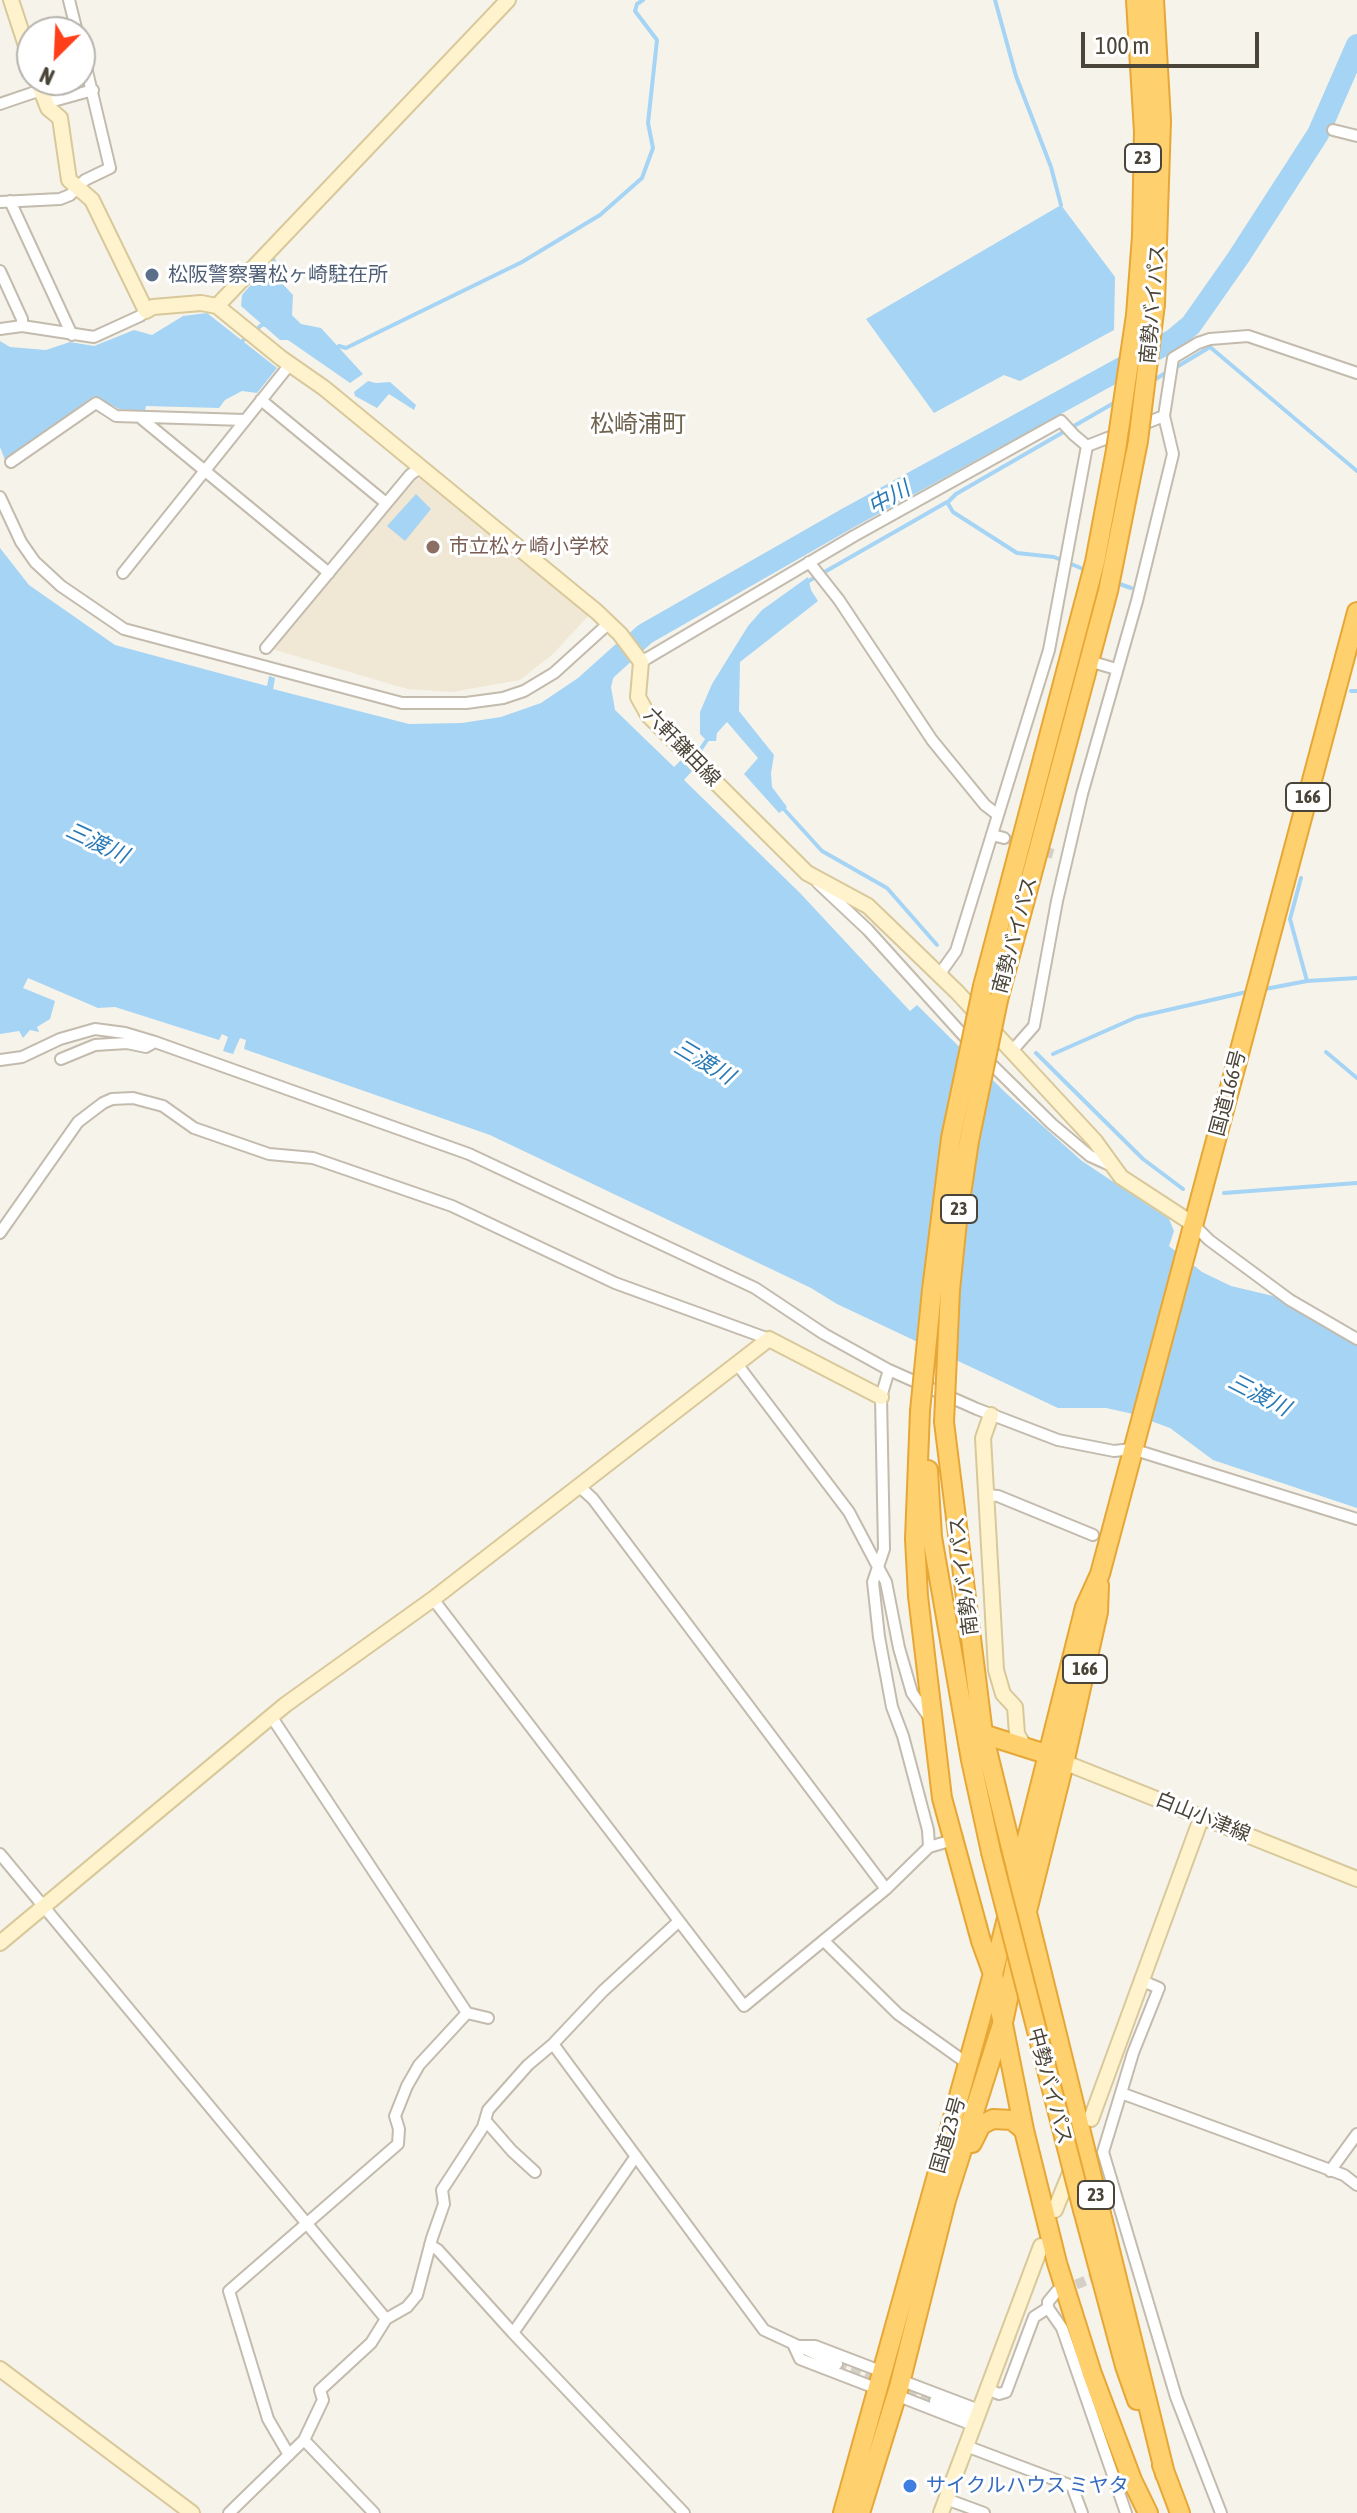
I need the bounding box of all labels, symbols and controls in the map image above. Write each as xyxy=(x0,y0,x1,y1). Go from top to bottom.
north arrow xyxy=(16,16,96,96)
scale bar xyxy=(1085,16,1263,66)
text: 100 m xyxy=(1095,32,1149,59)
text: N xyxy=(36,62,58,91)
road number: 23 xyxy=(1125,144,1161,172)
street label: 南勢バイパス xyxy=(1136,243,1170,365)
place label: 松阪警察署松ヶ崎駐在所 xyxy=(168,263,388,287)
marker: 松阪警察署松ヶ崎駐在所 xyxy=(143,266,161,284)
district label: 松崎浦町 xyxy=(590,410,686,438)
water label: 中川 xyxy=(863,476,915,520)
place label: 市立松ヶ崎小学校 xyxy=(449,535,609,559)
marker: 市立松ヶ崎小学校 xyxy=(424,538,442,556)
street label: 六軒鎌田線 xyxy=(639,703,725,791)
road number: 166 xyxy=(1286,783,1330,811)
water label: 三渡川 xyxy=(62,817,132,869)
street label: 南勢バイパス xyxy=(988,874,1042,996)
water label: 三渡川 xyxy=(669,1034,739,1090)
street label: 国道166号 xyxy=(1205,1047,1251,1139)
road number: 23 xyxy=(941,1195,977,1223)
water label: 三渡川 xyxy=(1224,1368,1294,1422)
street label: 南勢バイパス xyxy=(945,1515,983,1637)
road number: 166 xyxy=(1063,1655,1107,1683)
street label: 白山小津線 xyxy=(1152,1787,1254,1847)
street label: 中勢バイパス xyxy=(1023,2025,1077,2147)
street label: 国道23号 xyxy=(926,2094,970,2176)
road number: 23 xyxy=(1078,2181,1114,2209)
place label: サイクルハウス ミヤタ xyxy=(926,2474,1129,2498)
marker: サイクルハウス ミヤタ xyxy=(901,2477,919,2495)

